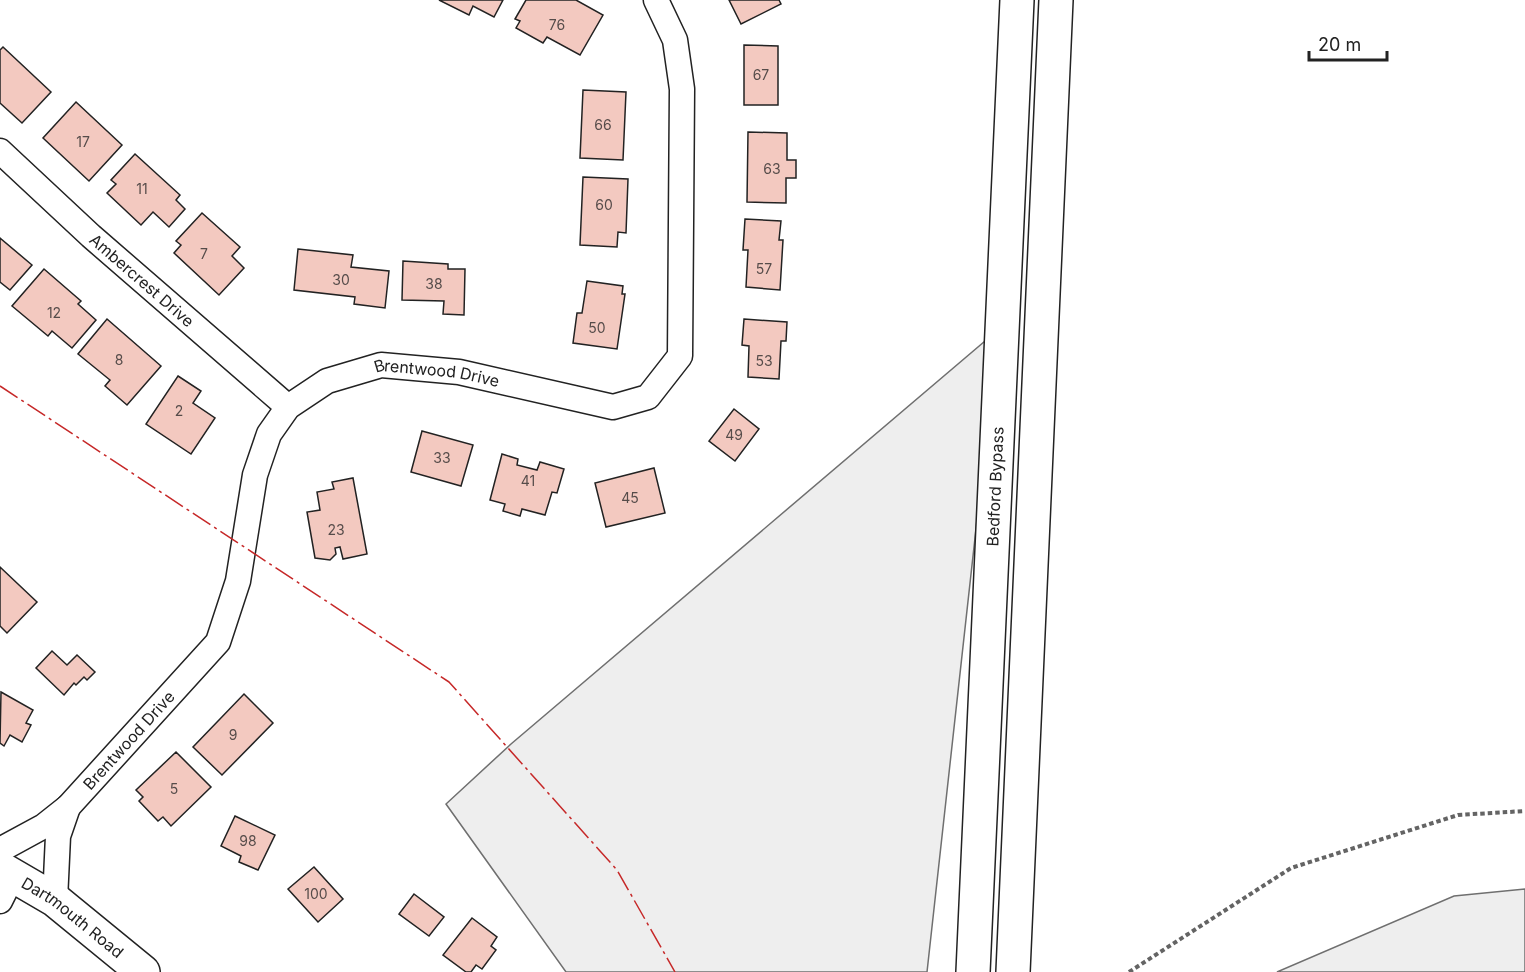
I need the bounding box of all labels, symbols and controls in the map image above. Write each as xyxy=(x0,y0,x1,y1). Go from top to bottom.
house number: 76 xyxy=(549,16,565,33)
scale bar xyxy=(1309,24,1387,62)
text: 20 m xyxy=(1318,34,1361,55)
house number: 67 xyxy=(753,66,769,83)
house number: 66 xyxy=(594,116,612,133)
house number: 17 xyxy=(76,133,90,150)
house number: 63 xyxy=(763,160,781,177)
house number: 11 xyxy=(136,180,148,197)
house number: 60 xyxy=(595,196,613,213)
street label: Ambercrest Drive xyxy=(86,229,198,331)
house number: 7 xyxy=(200,245,208,262)
house number: 57 xyxy=(756,260,772,277)
house number: 30 xyxy=(332,271,350,288)
house number: 38 xyxy=(425,275,443,292)
house number: 12 xyxy=(47,304,61,321)
house number: 50 xyxy=(588,319,606,336)
house number: 8 xyxy=(115,351,123,368)
house number: 53 xyxy=(755,352,773,369)
street label: Brentwood Drive xyxy=(371,354,501,391)
house number: 2 xyxy=(175,402,183,419)
house number: 49 xyxy=(725,426,743,443)
street label: Bedford Bypass xyxy=(982,426,1008,547)
house number: 33 xyxy=(433,449,451,466)
house number: 41 xyxy=(521,472,535,489)
house number: 45 xyxy=(621,489,639,506)
house number: 23 xyxy=(327,521,345,538)
street label: Brentwood Drive xyxy=(79,687,179,794)
house number: 9 xyxy=(229,726,237,743)
house number: 5 xyxy=(170,780,178,797)
house number: 98 xyxy=(239,832,257,849)
street label: Dartmouth Road xyxy=(18,873,128,962)
house number: 100 xyxy=(304,885,328,902)

